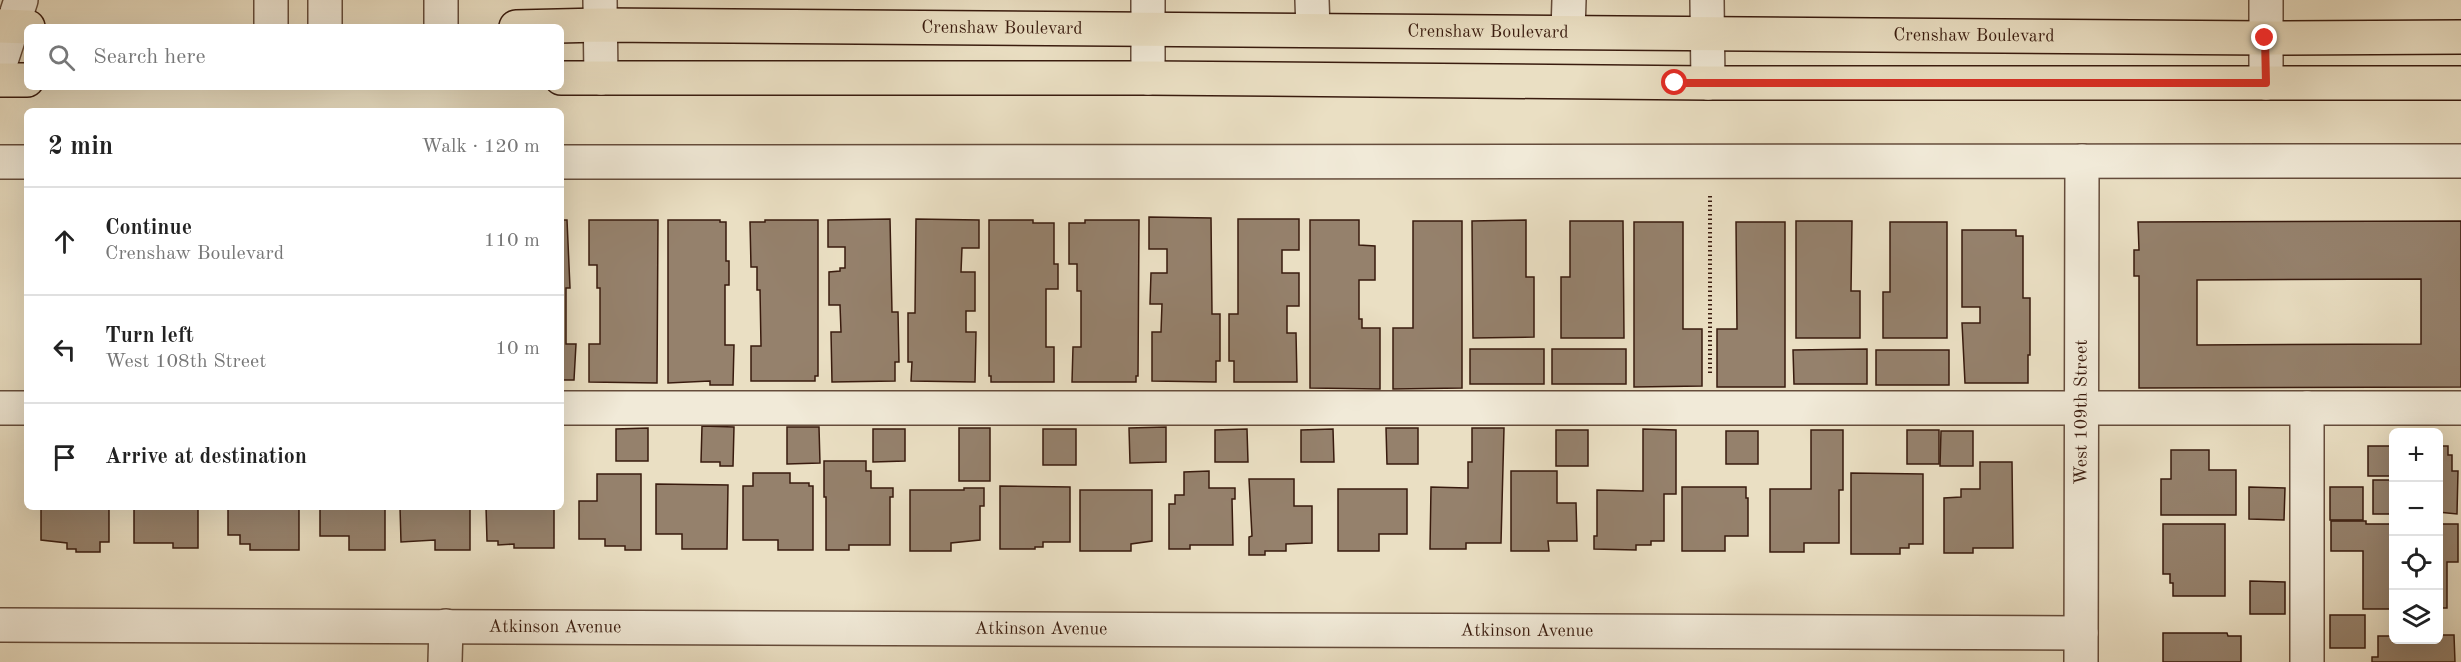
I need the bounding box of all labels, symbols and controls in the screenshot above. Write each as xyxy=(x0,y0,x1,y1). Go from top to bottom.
street label: Crenshaw Boulevard xyxy=(921,19,1083,38)
street label: Crenshaw Boulevard xyxy=(1407,22,1569,42)
search box xyxy=(24,24,564,90)
route end xyxy=(2251,24,2277,50)
street label: Crenshaw Boulevard xyxy=(1893,26,2055,45)
icon: search xyxy=(45,41,78,74)
text: Search here xyxy=(93,46,206,68)
route start xyxy=(1661,69,1687,95)
text: 2 min xyxy=(48,134,113,160)
text: Walk · 120 m xyxy=(421,137,540,157)
text: Continue xyxy=(105,217,192,239)
icon: ahead xyxy=(48,225,81,258)
text: 110 m xyxy=(484,231,540,251)
text: Crenshaw Boulevard xyxy=(105,244,284,264)
text: Turn left xyxy=(105,325,194,347)
icon: left xyxy=(48,333,81,366)
text: 10 m xyxy=(495,339,540,359)
street label: West 109th Street xyxy=(2072,339,2091,485)
text: West 108th Street xyxy=(105,352,266,372)
map controls xyxy=(2389,428,2443,644)
button: + xyxy=(2389,428,2443,482)
icon: arrive xyxy=(48,441,81,474)
text: Arrive at destination xyxy=(105,446,307,468)
button: − xyxy=(2389,482,2443,536)
button: locate xyxy=(2389,536,2443,590)
button: layers xyxy=(2389,590,2443,644)
street label: Atkinson Avenue xyxy=(489,618,621,636)
street label: Atkinson Avenue xyxy=(975,620,1107,638)
street label: Atkinson Avenue xyxy=(1461,622,1593,640)

